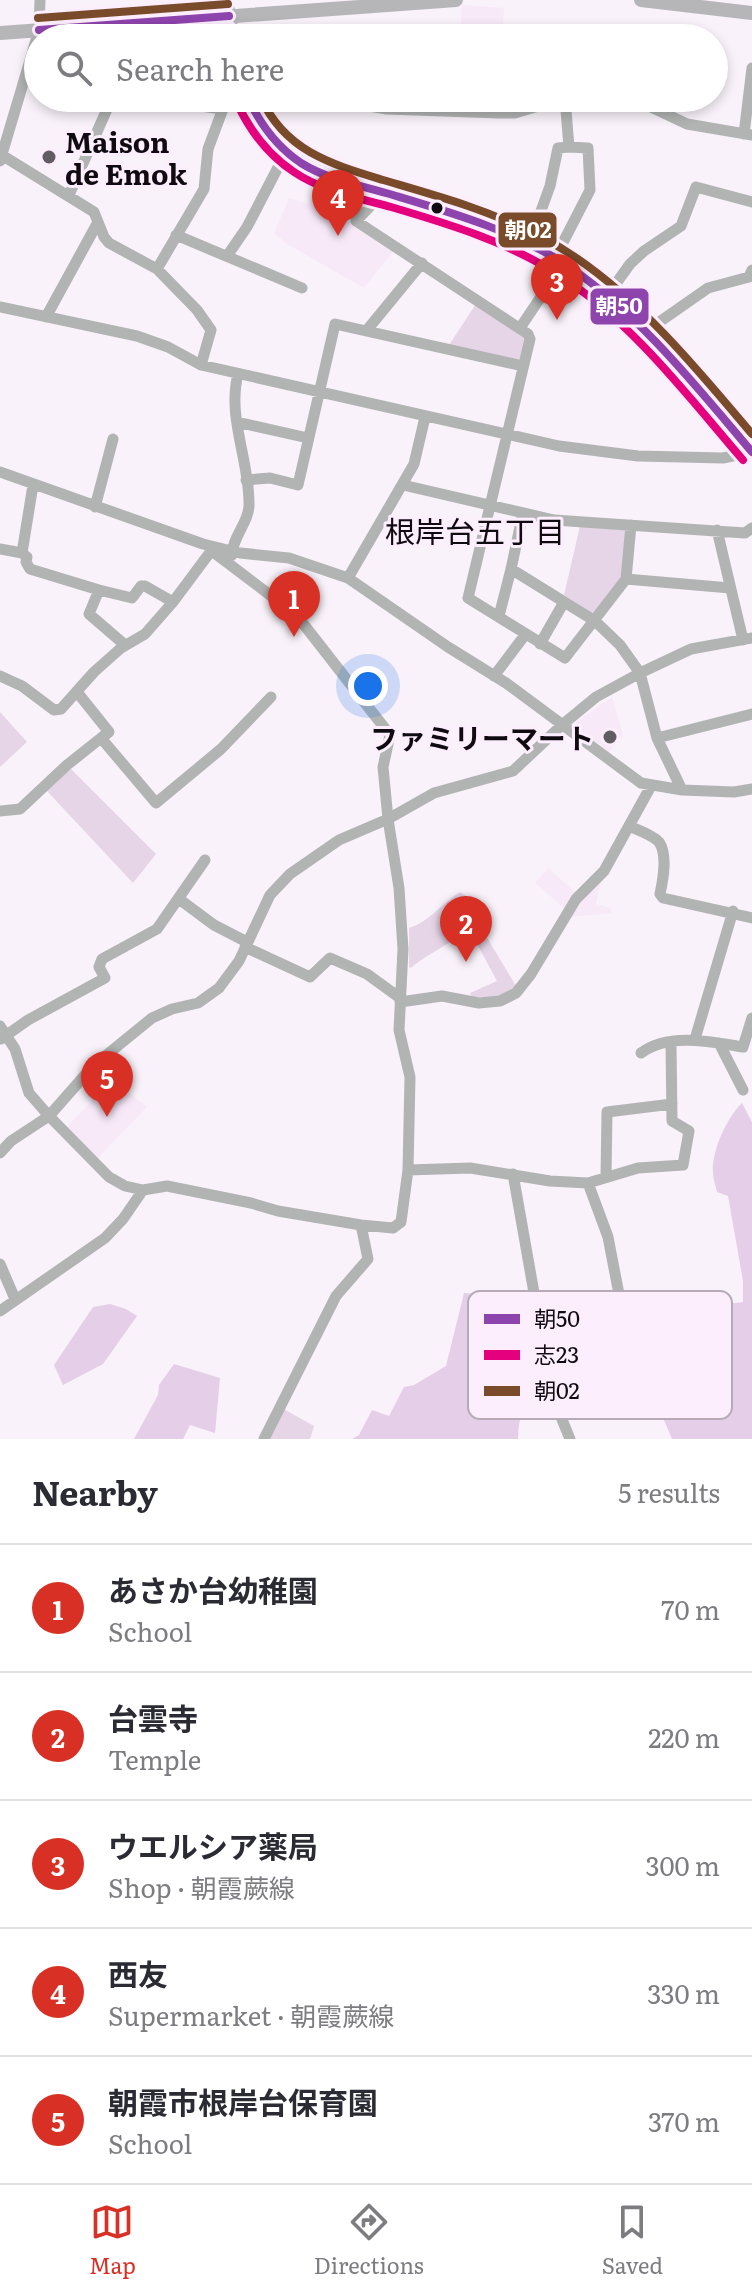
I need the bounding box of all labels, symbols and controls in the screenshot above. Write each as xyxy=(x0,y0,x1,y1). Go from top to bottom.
search box xyxy=(24,24,728,112)
icon: search xyxy=(52,46,96,90)
text: Search here xyxy=(116,46,284,90)
place label: Maison de Emok xyxy=(65,120,187,194)
marker: Maison de Emok xyxy=(40,148,58,166)
pin: 4 xyxy=(312,170,364,236)
unlabelled marker xyxy=(429,200,445,216)
line badge: 朝02 xyxy=(497,211,558,249)
text: 朝02 xyxy=(504,212,552,245)
pin: 3 xyxy=(531,254,583,320)
line badge: 朝50 xyxy=(589,287,650,326)
text: 朝50 xyxy=(595,288,643,321)
district label: 根岸台五丁目 xyxy=(385,508,565,552)
pin: 1 xyxy=(268,571,320,637)
your location xyxy=(348,666,388,706)
place label: ファミリーマート xyxy=(370,716,594,758)
marker: ファミリーマート xyxy=(601,728,619,746)
pin: 2 xyxy=(440,896,492,962)
pin: 5 xyxy=(81,1051,133,1117)
legend xyxy=(468,1291,732,1419)
text: 朝50 xyxy=(534,1301,580,1334)
text: 志23 xyxy=(534,1337,579,1370)
text: 朝02 xyxy=(534,1373,580,1406)
text: Nearby xyxy=(32,1466,158,1516)
text: 5 results xyxy=(618,1472,720,1511)
text: あさか台幼稚園 xyxy=(108,1567,318,1611)
text: 1 xyxy=(53,1589,63,1628)
text: 70 m xyxy=(661,1589,720,1628)
text: School xyxy=(108,1611,192,1650)
text: 台雲寺 xyxy=(108,1695,198,1739)
text: 2 xyxy=(51,1717,65,1756)
text: 220 m xyxy=(648,1717,720,1756)
text: Temple xyxy=(108,1739,201,1778)
text: ウエルシア薬局 xyxy=(108,1823,318,1867)
text: 3 xyxy=(51,1845,65,1884)
text: 300 m xyxy=(645,1845,720,1884)
text: Shop · 朝霞蕨線 xyxy=(108,1867,295,1906)
text: 西友 xyxy=(108,1951,168,1995)
text: 4 xyxy=(50,1973,66,2012)
text: 330 m xyxy=(647,1973,720,2012)
text: Supermarket · 朝霞蕨線 xyxy=(108,1995,394,2034)
text: 朝霞市根岸台保育園 xyxy=(108,2079,378,2123)
text: 5 xyxy=(51,2101,65,2140)
text: 370 m xyxy=(648,2101,720,2140)
text: School xyxy=(108,2123,192,2162)
tab: Map xyxy=(89,2200,136,2281)
tab: Directions xyxy=(314,2200,424,2281)
tab: Saved xyxy=(602,2200,663,2281)

